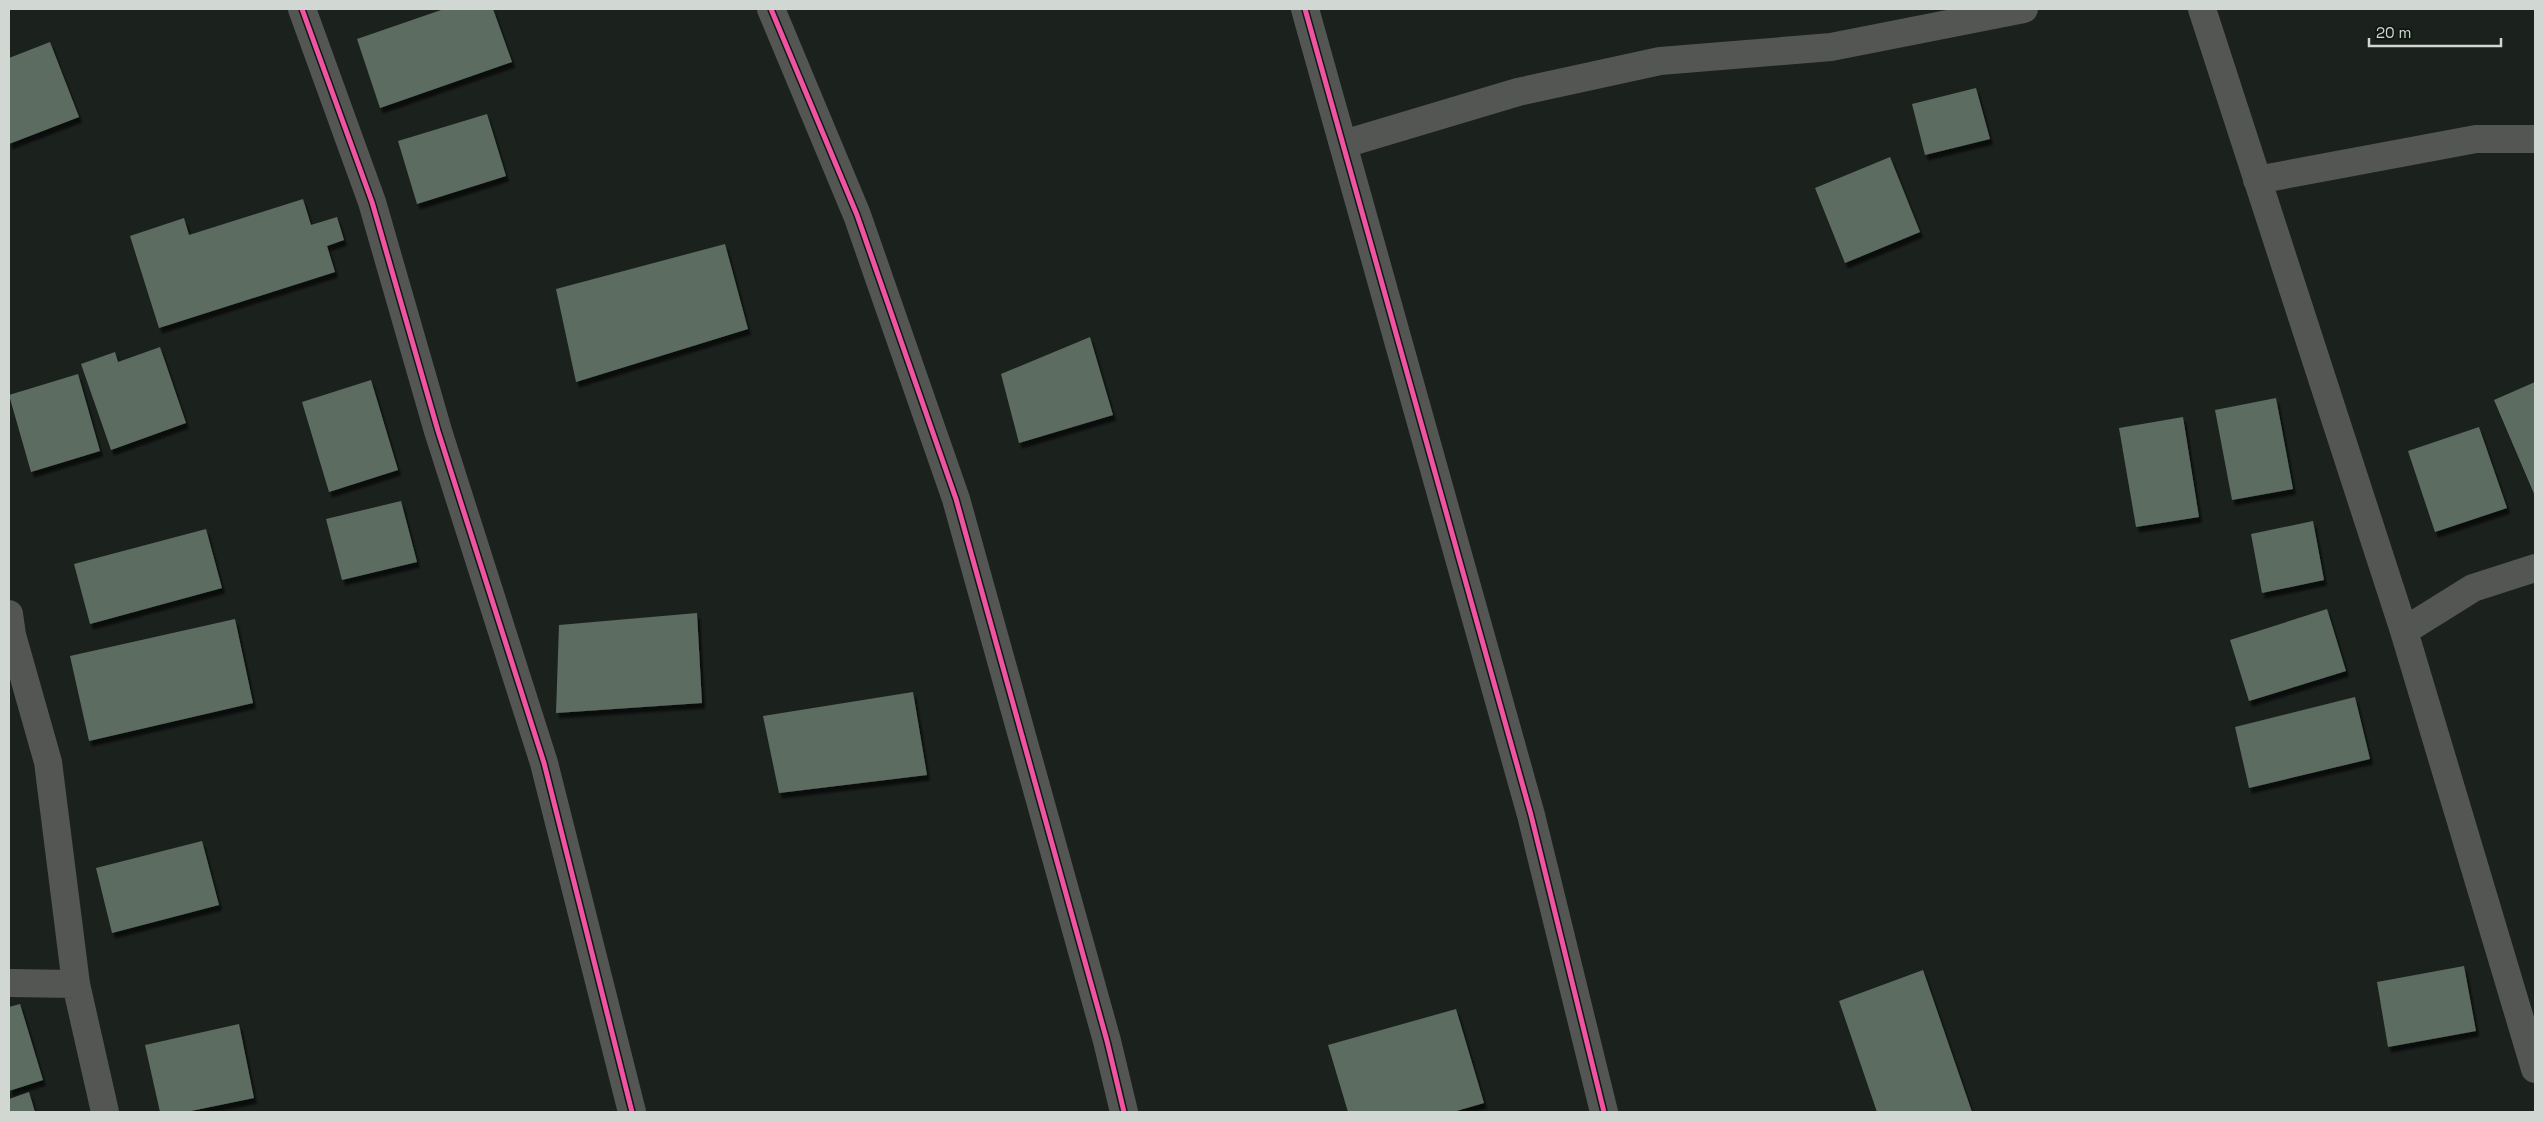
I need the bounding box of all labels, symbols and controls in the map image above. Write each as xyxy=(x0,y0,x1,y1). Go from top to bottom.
scale bar xyxy=(2369,15,2502,47)
text: 20 m xyxy=(2376,23,2411,42)

